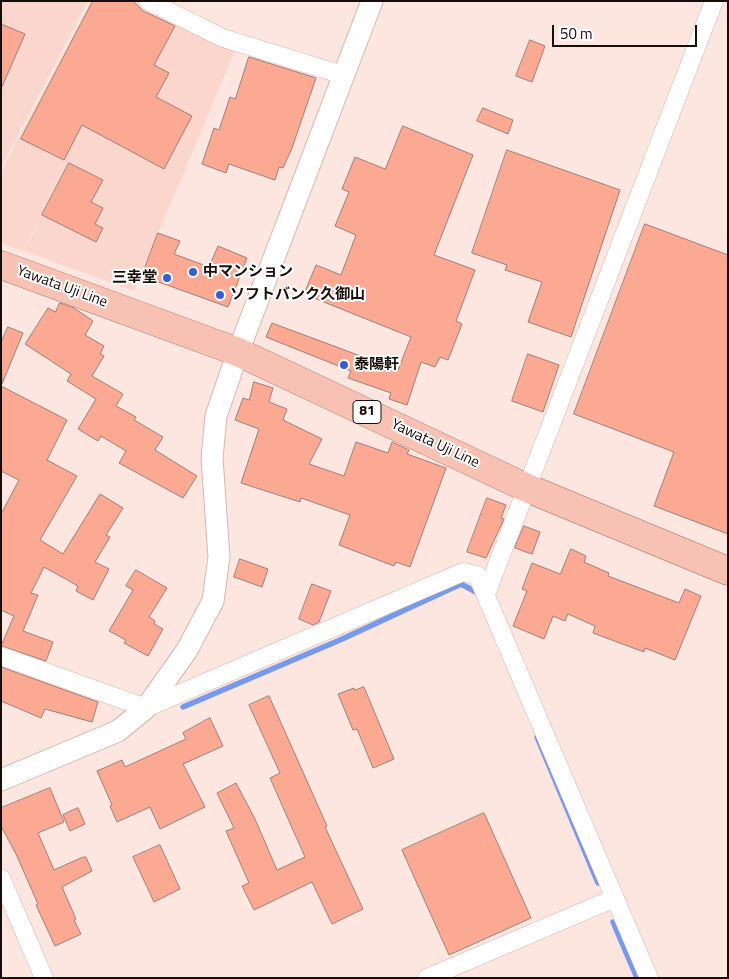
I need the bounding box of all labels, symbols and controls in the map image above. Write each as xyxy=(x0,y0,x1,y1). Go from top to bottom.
scale bar xyxy=(554,15,699,47)
text: 50 m xyxy=(560,22,593,45)
street label: Yawata Uji Line xyxy=(14,262,110,312)
place label: 中マンション xyxy=(203,263,293,281)
marker: 中マンション xyxy=(187,266,199,278)
place label: 三幸堂 xyxy=(112,269,157,287)
marker: 三幸堂 xyxy=(161,272,173,284)
place label: ソフトバンク久御山 xyxy=(230,286,365,304)
marker: ソフトバンク久御山 xyxy=(214,289,226,301)
place label: 泰陽軒 xyxy=(354,356,399,374)
marker: 泰陽軒 xyxy=(338,359,350,371)
road number: 81 xyxy=(353,401,381,424)
street label: Yawata Uji Line xyxy=(388,416,482,472)

